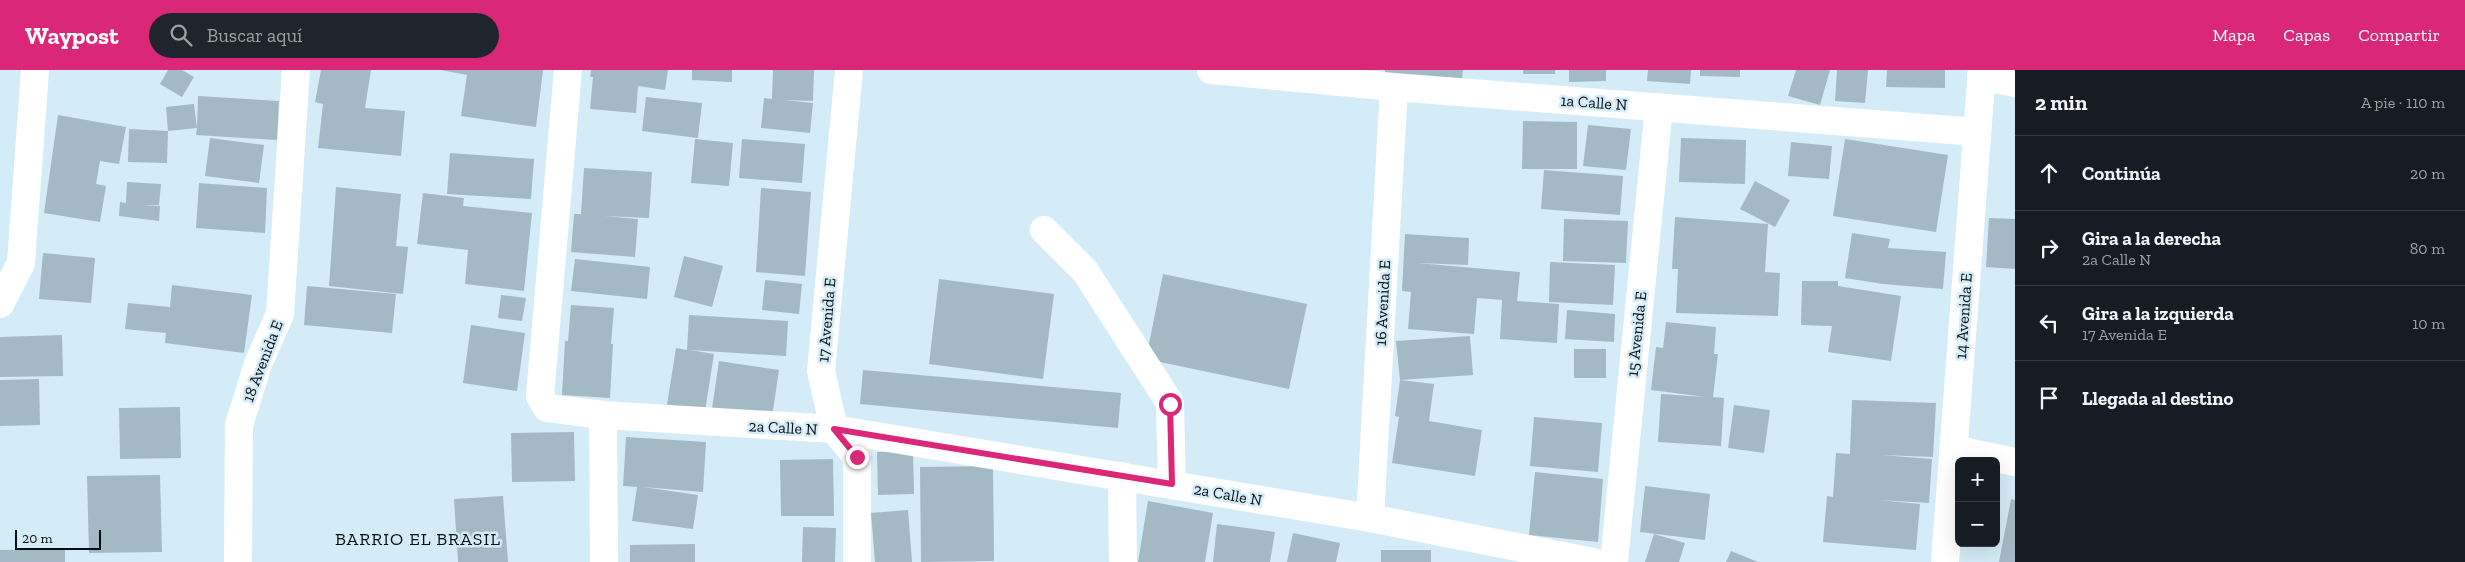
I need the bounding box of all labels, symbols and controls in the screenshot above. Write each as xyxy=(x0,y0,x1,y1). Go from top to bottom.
search box xyxy=(149,13,499,58)
text: Waypost xyxy=(25,21,119,50)
icon: search xyxy=(167,21,195,49)
text: Buscar aquí xyxy=(207,24,302,47)
text: Mapa xyxy=(2212,24,2255,46)
text: Capas xyxy=(2283,24,2330,46)
text: Compartir xyxy=(2358,24,2440,46)
text: 2 min xyxy=(2035,90,2087,115)
street label: 1a Calle N xyxy=(1560,91,1628,114)
text: A pie · 110 m xyxy=(2361,93,2445,112)
icon: ahead xyxy=(2035,159,2063,187)
text: Continúa xyxy=(2082,162,2161,185)
text: 20 m xyxy=(2410,164,2445,183)
text: Gira a la derecha xyxy=(2082,227,2221,250)
icon: right xyxy=(2035,234,2063,262)
text: 80 m xyxy=(2410,239,2445,258)
text: 2a Calle N xyxy=(2082,250,2151,269)
street label: 16 Avenida E xyxy=(1371,260,1394,346)
street label: 14 Avenida E xyxy=(1951,272,1976,360)
street label: 17 Avenida E xyxy=(813,277,840,363)
street label: 15 Avenida E xyxy=(1623,290,1650,378)
text: Gira a la izquierda xyxy=(2082,302,2234,325)
icon: left xyxy=(2035,309,2063,337)
text: 10 m xyxy=(2412,314,2445,333)
street label: 18 Avenida E xyxy=(238,318,287,405)
text: 17 Avenida E xyxy=(2082,325,2167,344)
icon: arrive xyxy=(2035,384,2063,412)
text: Llegada al destino xyxy=(2082,387,2233,410)
route start xyxy=(1159,393,1182,416)
street label: 2a Calle N xyxy=(748,416,818,439)
route end xyxy=(846,446,869,469)
map controls xyxy=(1955,457,2000,547)
button: + xyxy=(1955,457,2000,502)
street label: 2a Calle N xyxy=(1192,479,1264,510)
button: − xyxy=(1955,502,2000,547)
scale bar xyxy=(15,527,101,550)
district label: BARRIO EL BRASIL xyxy=(335,528,501,550)
text: 20 m xyxy=(22,530,53,547)

